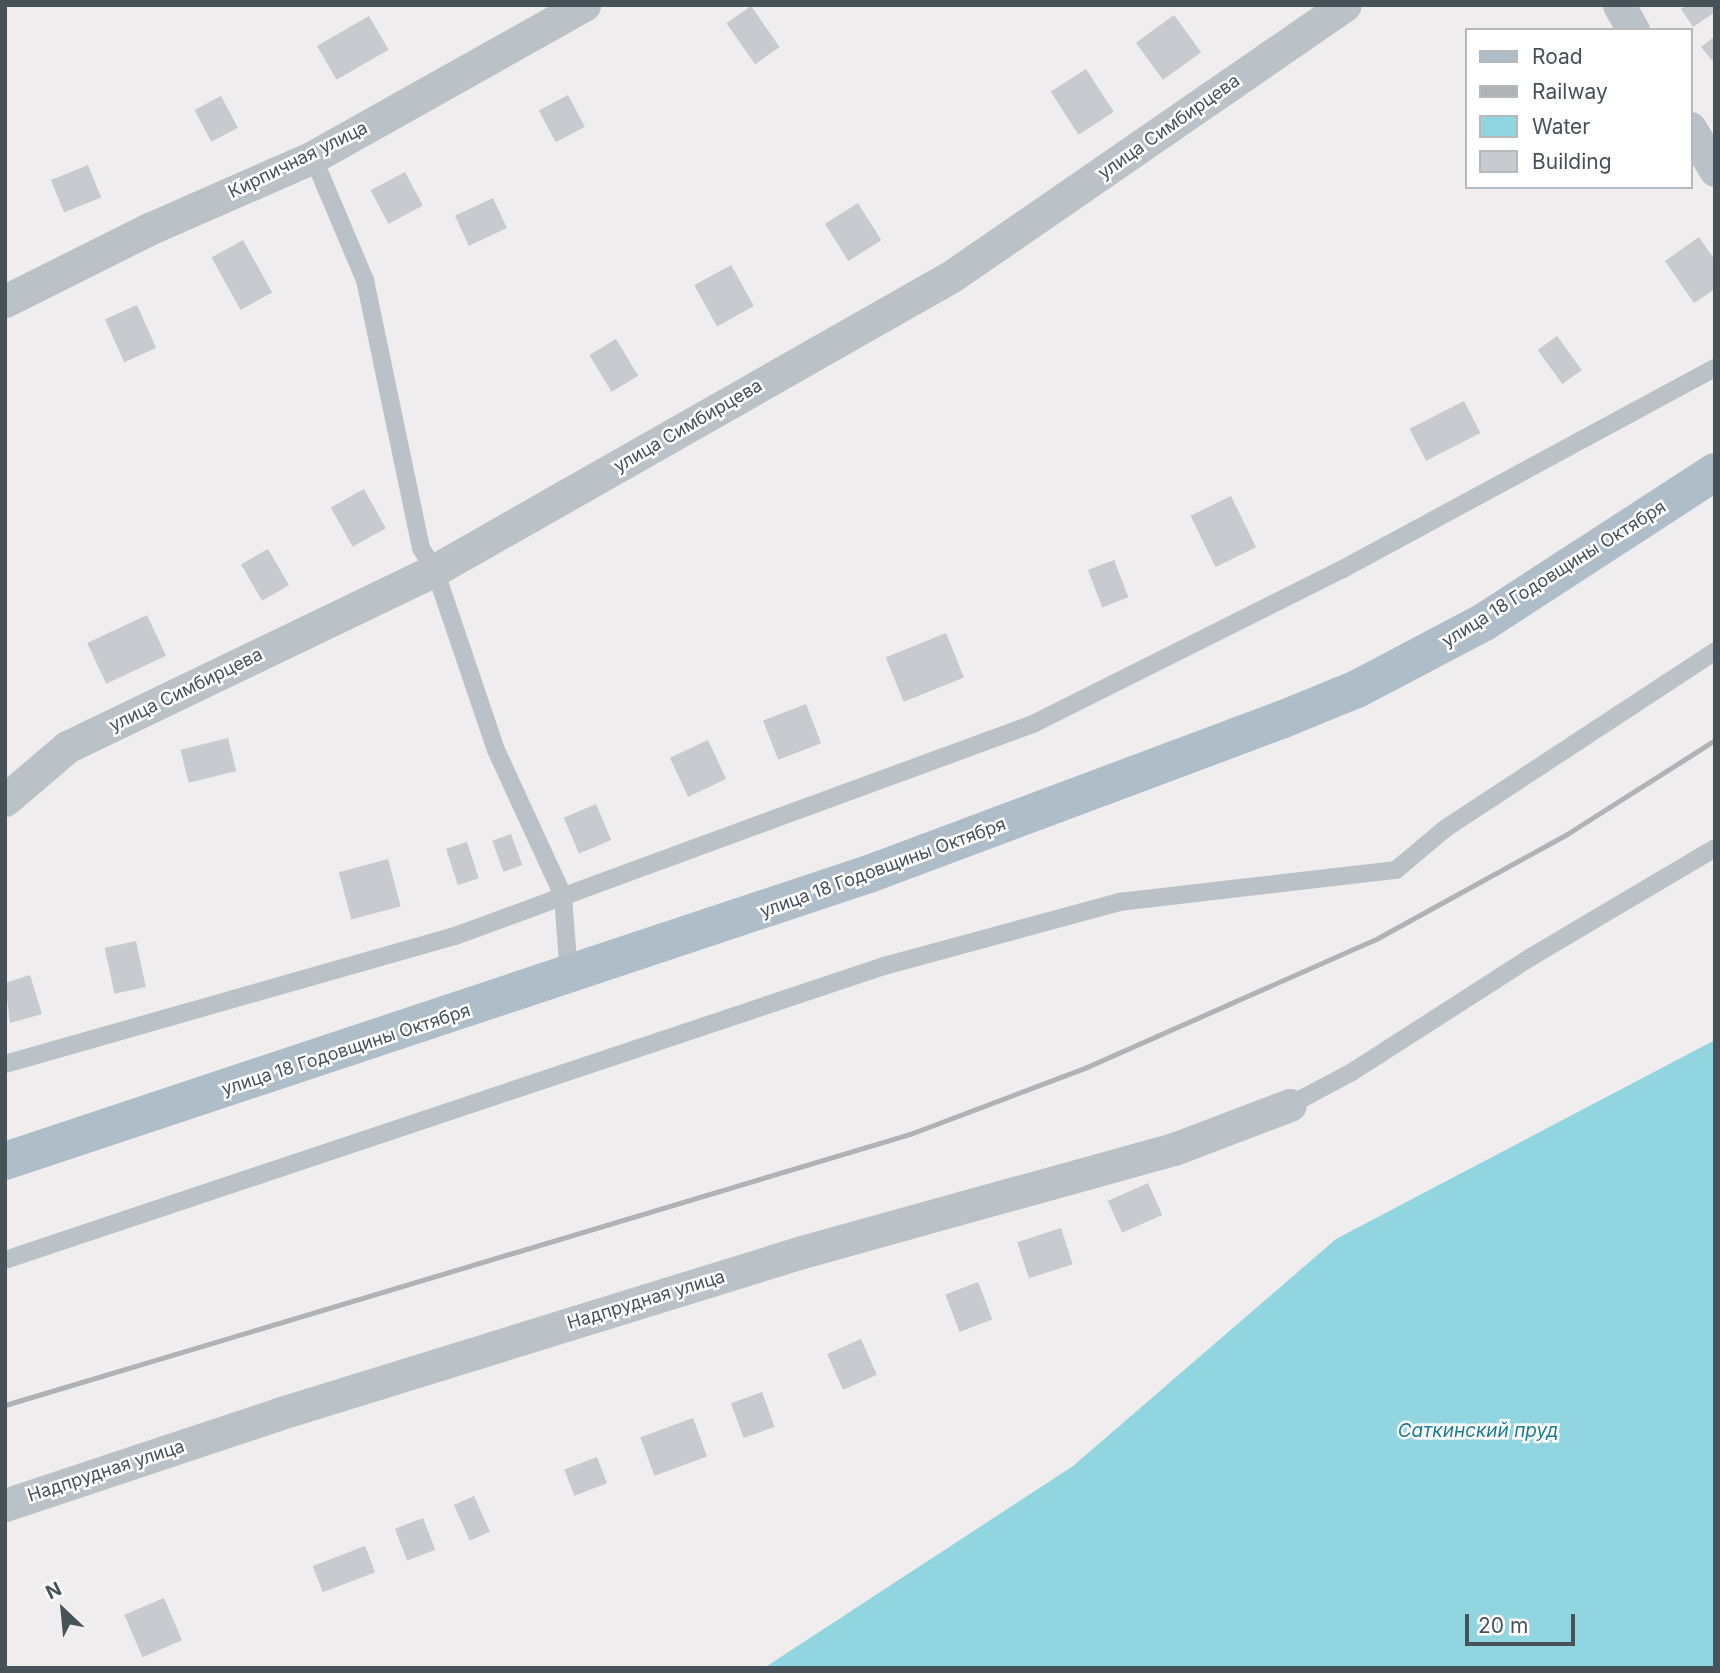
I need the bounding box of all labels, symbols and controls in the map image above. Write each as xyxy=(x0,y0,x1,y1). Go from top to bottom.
legend xyxy=(1464,28,1692,189)
text: Road xyxy=(1532,44,1583,69)
street label: улица Симбирцева xyxy=(1094,70,1244,184)
text: Railway xyxy=(1532,79,1608,104)
text: Water xyxy=(1532,114,1590,139)
street label: Кирпичная улица xyxy=(225,117,371,203)
text: Building xyxy=(1532,149,1612,174)
street label: улица Симбирцева xyxy=(610,375,766,477)
street label: улица 18 Годовщины Октября xyxy=(1438,496,1670,652)
street label: улица Симбирцева xyxy=(106,644,266,736)
street label: улица 18 Годовщины Октября xyxy=(757,813,1009,923)
street label: улица 18 Годовщины Октября xyxy=(219,1000,473,1100)
street label: Надпрудная улица xyxy=(565,1266,727,1334)
water label: Саткинский пруд xyxy=(1398,1420,1558,1442)
street label: Надпрудная улица xyxy=(25,1435,187,1507)
north arrow xyxy=(28,1575,98,1645)
text: N xyxy=(42,1577,65,1604)
scale bar xyxy=(1468,1600,1578,1644)
text: 20 m xyxy=(1478,1613,1528,1638)

